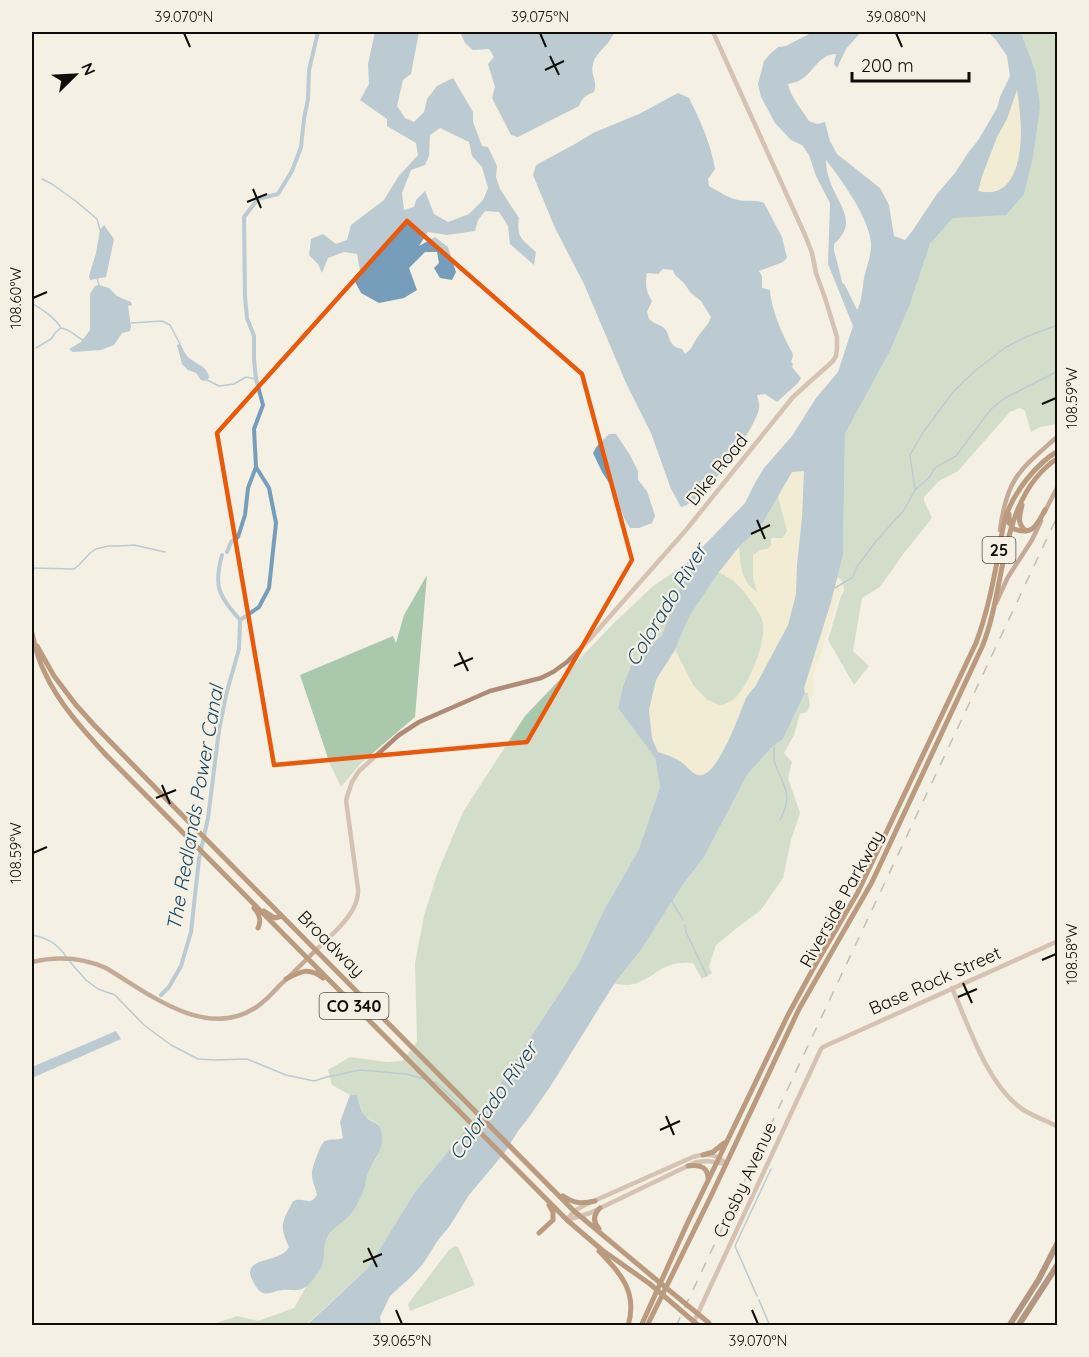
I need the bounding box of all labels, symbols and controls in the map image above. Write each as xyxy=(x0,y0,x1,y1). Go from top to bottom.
text: 39.070°N xyxy=(155,7,213,26)
text: 39.075°N xyxy=(511,7,569,26)
text: 39.080°N xyxy=(866,7,926,26)
north arrow xyxy=(45,45,105,105)
scale bar xyxy=(852,45,969,83)
text: 200 m xyxy=(861,54,914,77)
text: N xyxy=(77,59,100,78)
text: 108.60°W xyxy=(6,267,25,329)
text: 108.59°W xyxy=(1062,367,1081,429)
street label: Dike Road xyxy=(681,429,753,510)
water label: Colorado River xyxy=(619,537,713,670)
road number: 25 xyxy=(982,537,1016,563)
water label: The Redlands Power Canal xyxy=(161,681,229,933)
text: 108.59°W xyxy=(6,822,25,884)
street label: Riverside Parkway xyxy=(794,826,889,971)
street label: Broadway xyxy=(293,905,370,982)
text: 108.58°W xyxy=(1062,923,1081,985)
street label: Base Rock Street xyxy=(865,941,1004,1020)
road number: CO 340 xyxy=(320,993,388,1019)
water label: Colorado River xyxy=(443,1035,544,1164)
street label: Crosby Avenue xyxy=(708,1118,781,1241)
text: 39.065°N xyxy=(372,1331,432,1350)
text: 39.070°N xyxy=(729,1331,787,1350)

